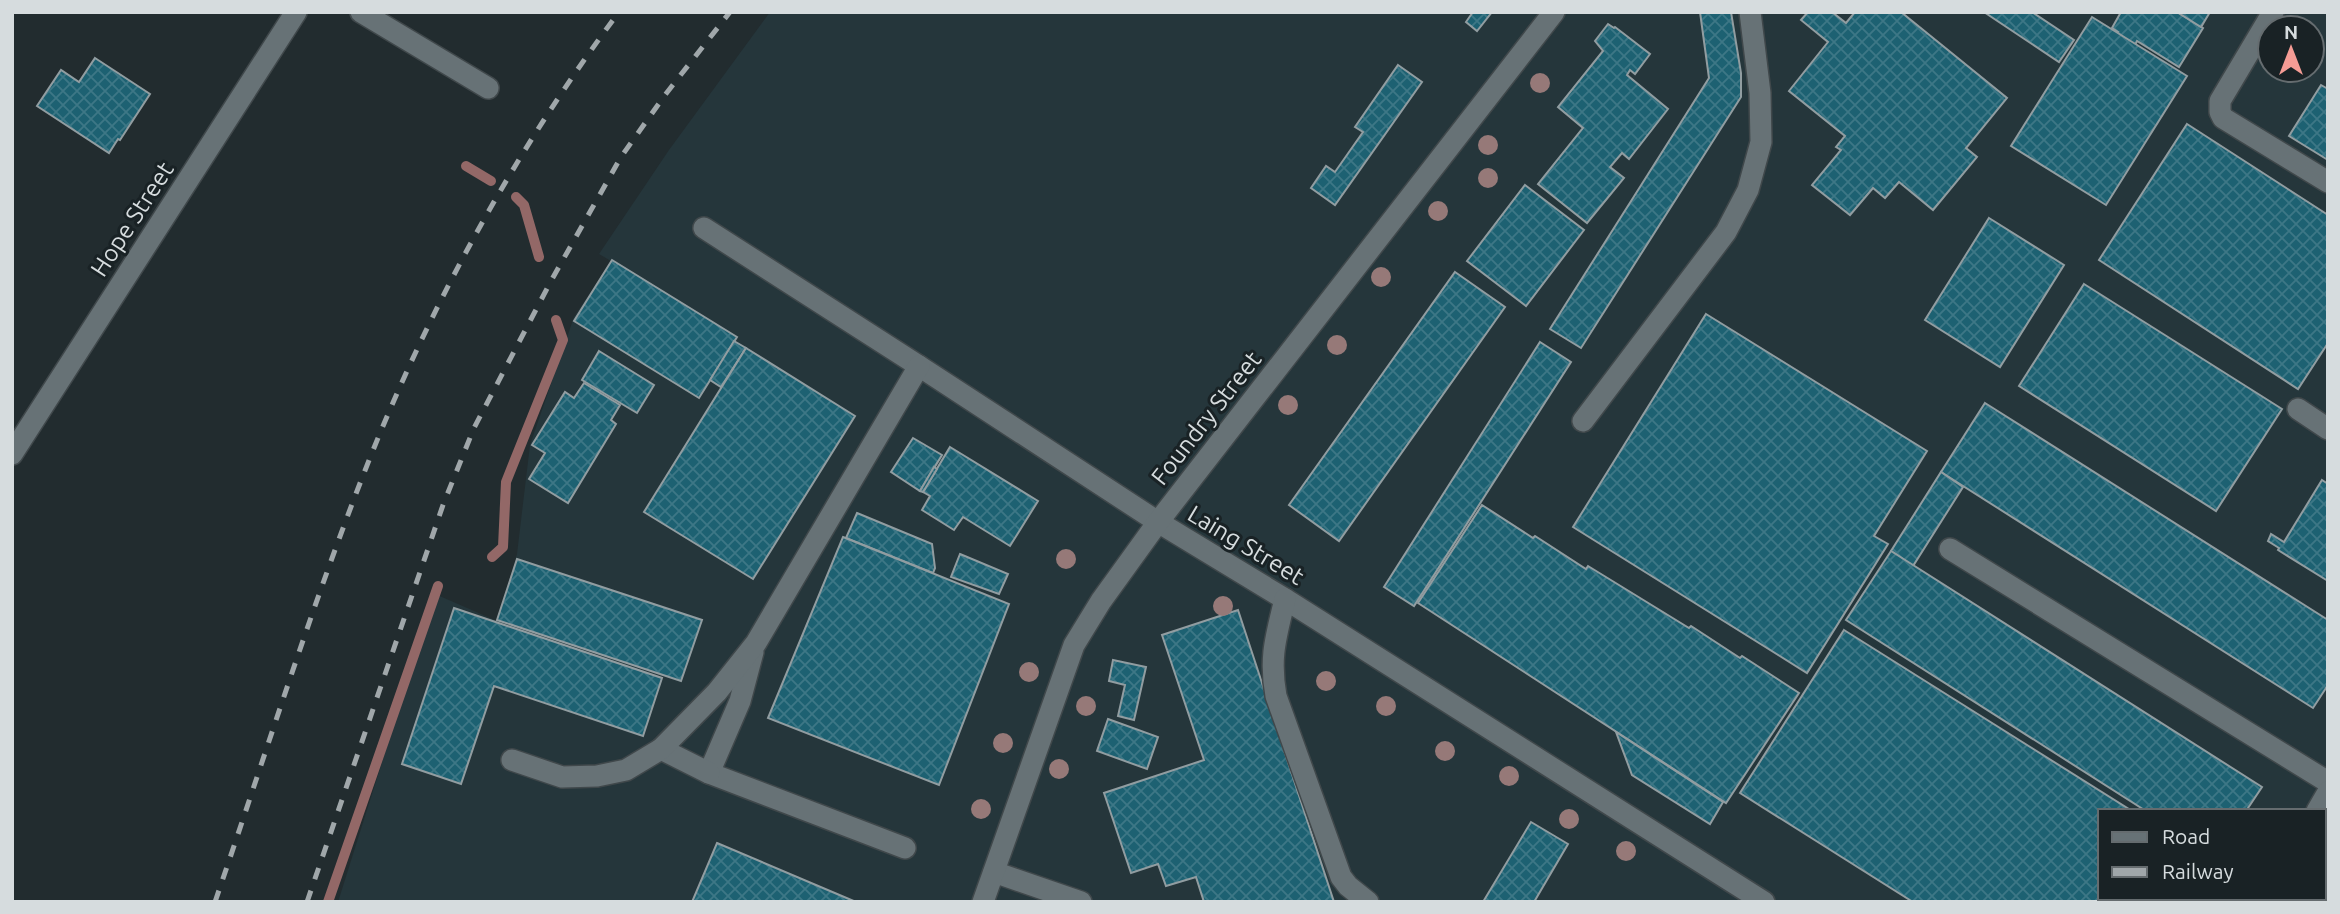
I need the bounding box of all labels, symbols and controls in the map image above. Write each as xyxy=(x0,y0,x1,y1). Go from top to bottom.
north arrow xyxy=(2256,14,2326,84)
text: N xyxy=(2284,21,2298,43)
street label: Hope Street xyxy=(85,156,179,281)
street label: Foundry Street xyxy=(1146,346,1267,490)
street label: Laing Street xyxy=(1183,500,1309,590)
legend xyxy=(2098,809,2326,900)
text: Road xyxy=(2162,824,2210,848)
text: Railway xyxy=(2162,859,2234,883)

